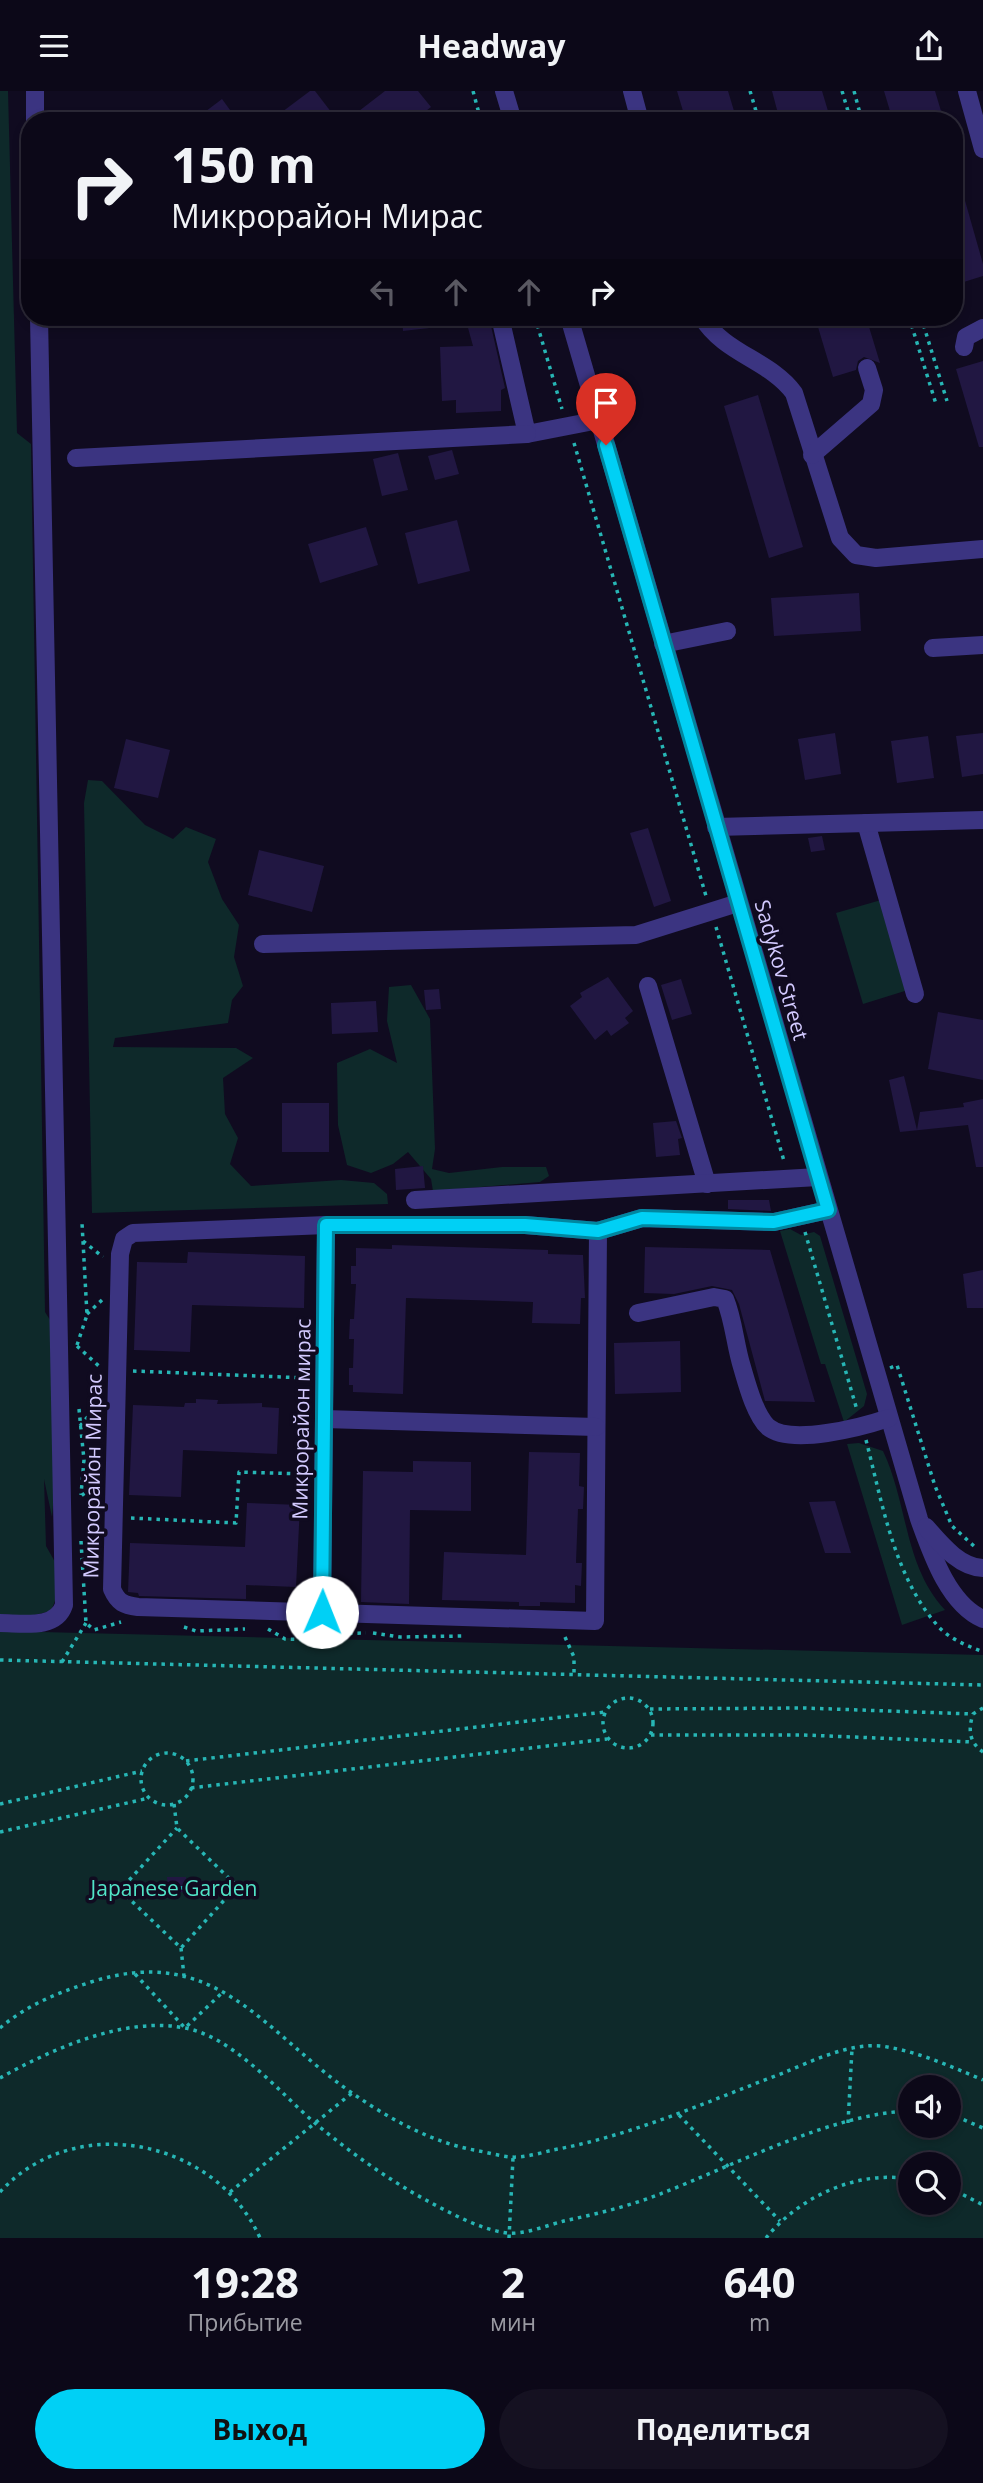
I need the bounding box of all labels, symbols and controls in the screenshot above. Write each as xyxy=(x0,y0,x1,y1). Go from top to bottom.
text: Headway xyxy=(418,24,565,67)
icon: menu xyxy=(35,27,73,65)
icon: share xyxy=(910,27,948,65)
text: 150 m xyxy=(171,131,316,197)
icon: right xyxy=(56,140,147,231)
text: Микрорайон Мирас xyxy=(171,194,483,237)
icon: left xyxy=(364,273,402,311)
icon: ahead xyxy=(437,273,475,311)
icon: ahead xyxy=(510,273,548,311)
icon: right xyxy=(583,273,621,311)
pin xyxy=(576,373,636,445)
icon: arrive xyxy=(587,384,625,422)
street label: Sadykov Street xyxy=(749,897,815,1043)
street label: Микрорайон мирас xyxy=(285,1318,317,1520)
street label: Микрорайон Мирас xyxy=(76,1373,108,1579)
position arrow xyxy=(285,1575,359,1649)
park label: Japanese Garden xyxy=(89,1874,257,1902)
map controls xyxy=(898,2075,961,2215)
button: sound xyxy=(898,2075,961,2138)
button: search xyxy=(898,2152,961,2215)
text: 19:28 xyxy=(191,2253,299,2310)
text: 2 xyxy=(501,2253,525,2310)
text: 640 xyxy=(724,2253,796,2310)
text: Прибытие xyxy=(187,2306,303,2338)
text: мин xyxy=(490,2306,536,2338)
text: m xyxy=(749,2306,770,2338)
button: Выход xyxy=(35,2389,485,2469)
button: Поделиться xyxy=(499,2389,948,2469)

